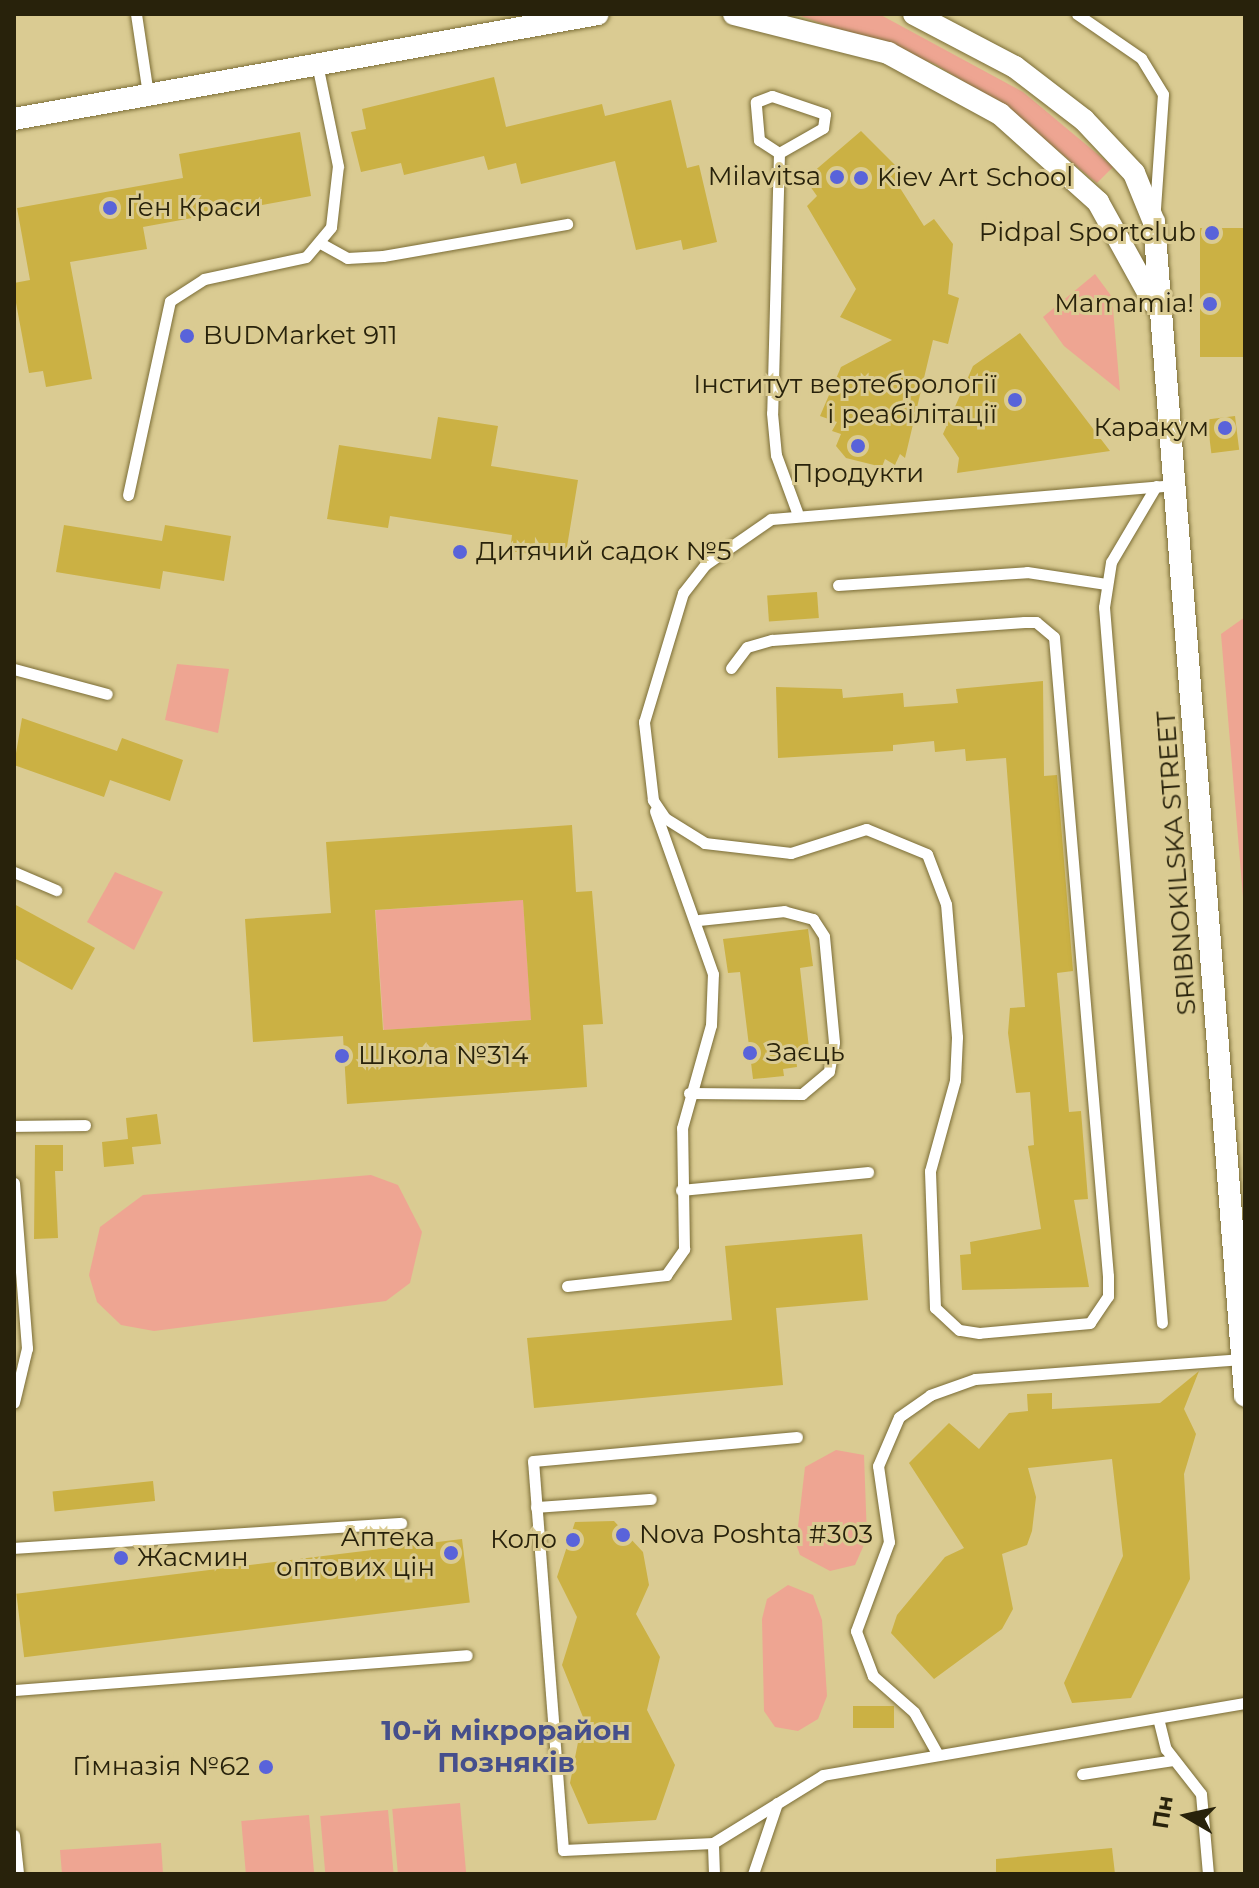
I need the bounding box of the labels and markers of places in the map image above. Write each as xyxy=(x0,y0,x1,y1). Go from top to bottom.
place label: Milavitsa xyxy=(708,161,821,193)
place label: Kiev Art School xyxy=(877,162,1073,194)
marker: Milavitsa xyxy=(828,168,846,186)
marker: Kiev Art School xyxy=(852,169,870,187)
place label: Ґен Краси xyxy=(126,192,262,224)
marker: Ґен Краси xyxy=(101,199,119,217)
place label: Pidpal Sportclub xyxy=(979,217,1196,249)
marker: Pidpal Sportclub xyxy=(1203,224,1221,242)
place label: Mamamia! xyxy=(1054,288,1194,320)
marker: Mamamia! xyxy=(1201,295,1219,313)
place label: BUDMarket 911 xyxy=(203,320,398,352)
marker: BUDMarket 911 xyxy=(178,327,196,345)
place label: Інститут вертебрології і реабілітації xyxy=(693,369,997,430)
marker: Інститут вертебрології і реабілітації xyxy=(1004,389,1026,411)
place label: Каракум xyxy=(1093,412,1209,444)
marker: Каракум xyxy=(1216,419,1234,437)
marker: Продукти xyxy=(849,437,867,455)
place label: Продукти xyxy=(792,458,924,490)
place label: Дитячий садок №5 xyxy=(476,536,732,568)
marker: Дитячий садок №5 xyxy=(451,543,469,561)
place label: Заєць xyxy=(766,1037,845,1069)
place label: Школа №314 xyxy=(358,1040,528,1072)
marker: Заєць xyxy=(741,1044,759,1062)
marker: Школа №314 xyxy=(333,1047,351,1065)
place label: Nova Poshta #303 xyxy=(639,1519,873,1551)
place label: Аптека оптових цін xyxy=(276,1522,435,1584)
place label: Коло xyxy=(490,1524,557,1556)
marker: Nova Poshta #303 xyxy=(614,1526,632,1544)
marker: Коло xyxy=(564,1531,582,1549)
place label: Жасмин xyxy=(137,1542,249,1574)
marker: Аптека оптових цін xyxy=(442,1544,460,1562)
marker: Жасмин xyxy=(112,1549,130,1567)
place label: Гімназія №62 xyxy=(72,1751,250,1783)
marker: Гімназія №62 xyxy=(257,1758,275,1776)

